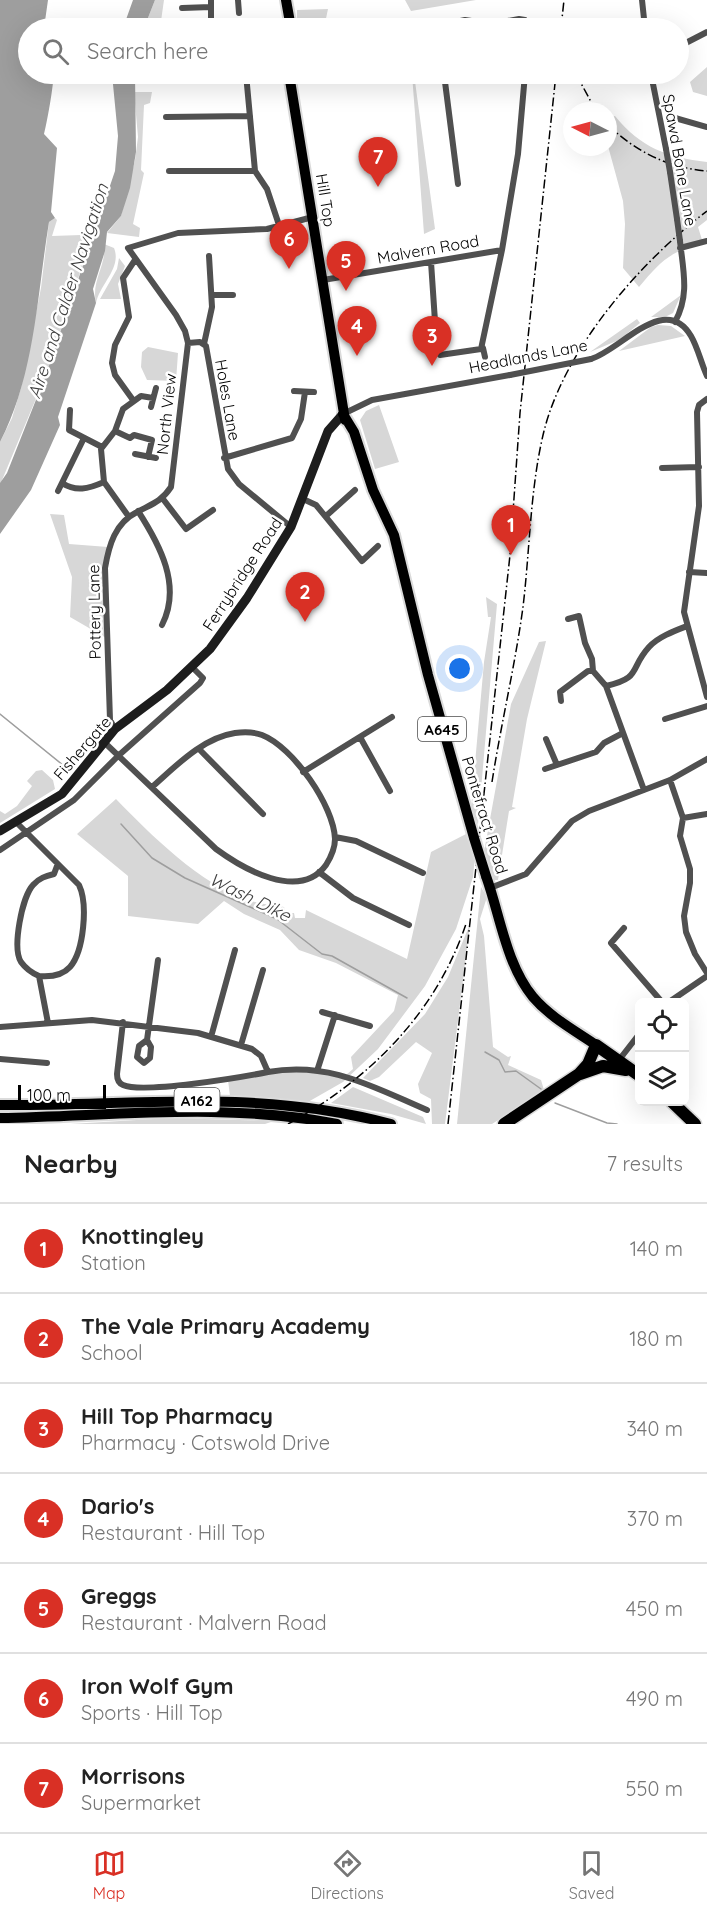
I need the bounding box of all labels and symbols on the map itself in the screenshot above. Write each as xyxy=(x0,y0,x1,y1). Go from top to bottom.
street label: Spawd Bone Lane xyxy=(659,92,701,228)
north arrow xyxy=(563,102,617,156)
pin: 7 xyxy=(358,138,398,187)
street label: Hill Top xyxy=(312,172,340,228)
water label: Aire and Calder Navigation xyxy=(22,180,114,401)
pin: 6 xyxy=(270,220,308,269)
street label: Malvern Road xyxy=(375,230,481,268)
pin: 5 xyxy=(326,242,366,291)
pin: 4 xyxy=(338,306,376,356)
pin: 3 xyxy=(412,316,452,366)
street label: Headlands Lane xyxy=(467,335,589,377)
street label: Holes Lane xyxy=(211,358,245,442)
street label: North View xyxy=(152,372,180,456)
pin: 1 xyxy=(492,506,530,555)
street label: Ferrybridge Road xyxy=(198,514,286,634)
street label: Pottery Lane xyxy=(83,564,105,660)
pin: 2 xyxy=(286,572,324,622)
your location xyxy=(445,654,474,683)
street label: Fishergate xyxy=(49,712,115,784)
road number: A645 xyxy=(418,717,466,741)
street label: Pontefract Road xyxy=(458,754,512,876)
water label: Wash Dike xyxy=(205,867,295,927)
scale bar xyxy=(18,1082,106,1110)
road number: A162 xyxy=(174,1088,220,1112)

